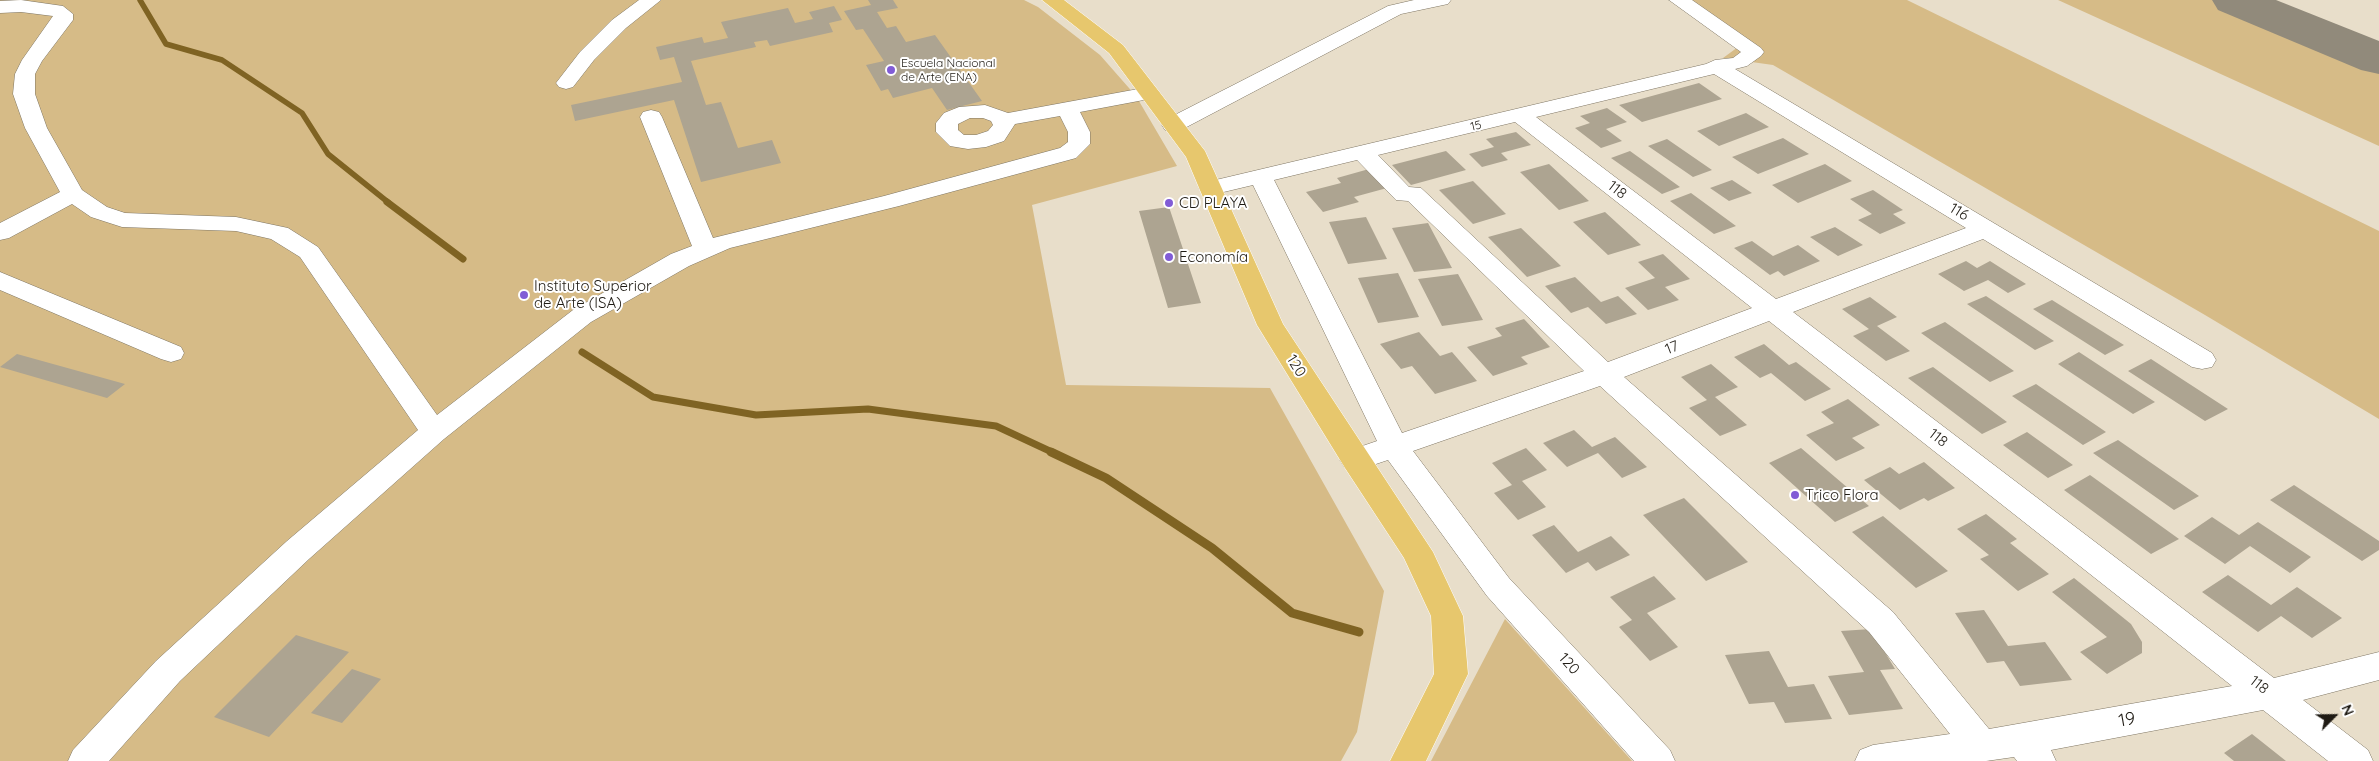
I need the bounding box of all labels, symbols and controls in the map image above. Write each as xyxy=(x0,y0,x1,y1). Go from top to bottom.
place label: Escuela Nacional de Arte (ENA) xyxy=(901,56,996,84)
marker: Escuela Nacional de Arte (ENA) xyxy=(885,64,897,76)
street label: 15 xyxy=(1469,118,1483,134)
street label: 118 xyxy=(1604,177,1630,203)
place label: CD PLAYA xyxy=(1179,194,1247,212)
marker: CD PLAYA xyxy=(1163,197,1175,209)
street label: 116 xyxy=(1946,199,1972,225)
place label: Economía xyxy=(1179,248,1248,266)
marker: Economía xyxy=(1163,251,1175,263)
place label: Instituto Superior de Arte (ISA) xyxy=(534,277,652,312)
marker: Instituto Superior de Arte (ISA) xyxy=(518,289,530,301)
street label: 17 xyxy=(1663,337,1681,359)
street label: 120 xyxy=(1282,352,1310,380)
street label: 118 xyxy=(1925,425,1951,451)
place label: Trico Flora xyxy=(1805,486,1879,504)
marker: Trico Flora xyxy=(1789,489,1801,501)
street label: 120 xyxy=(1555,650,1583,678)
street label: 118 xyxy=(2246,672,2272,698)
north arrow xyxy=(2309,691,2359,741)
text: N xyxy=(2338,702,2358,718)
street label: 19 xyxy=(2117,708,2137,732)

